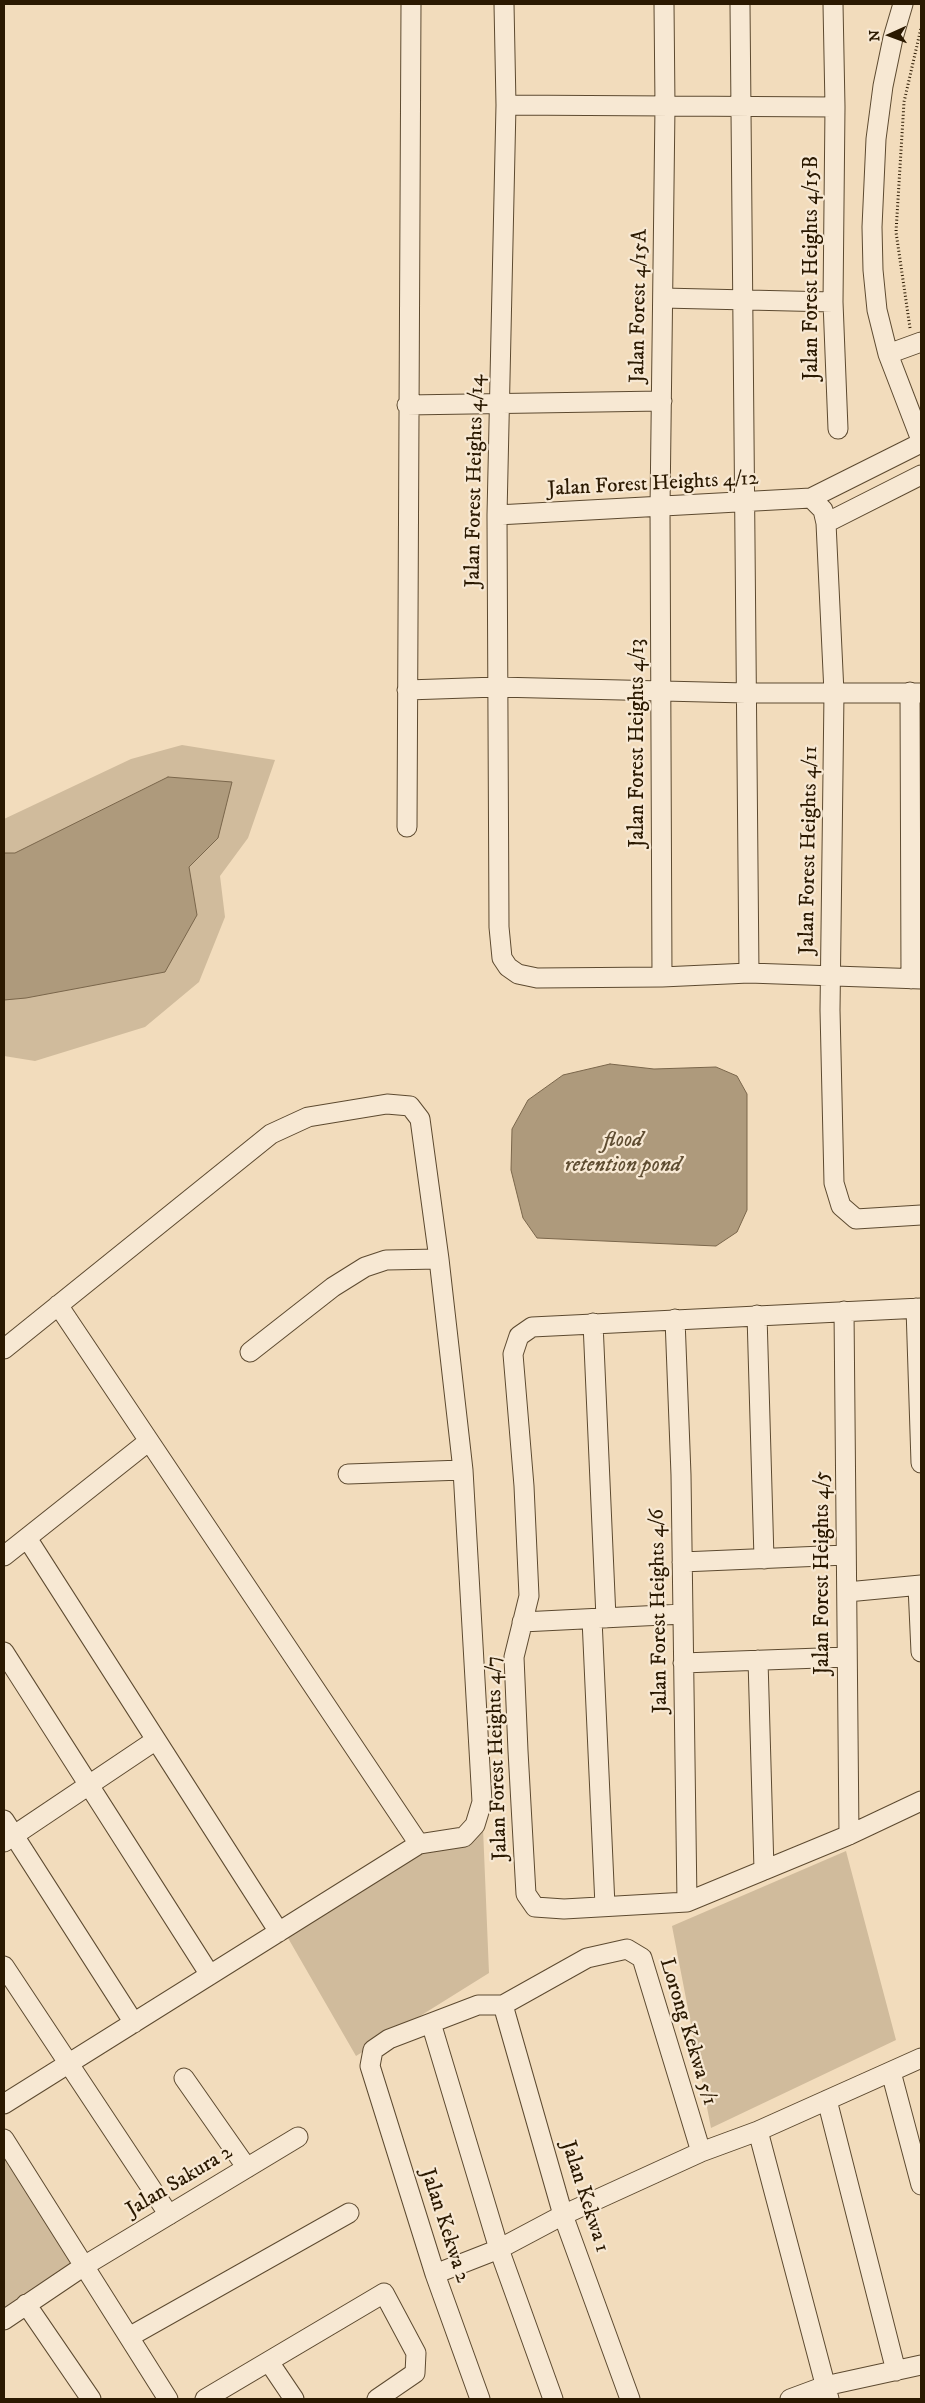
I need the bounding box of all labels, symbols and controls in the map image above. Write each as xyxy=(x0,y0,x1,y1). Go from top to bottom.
north arrow xyxy=(865,10,915,60)
text: N xyxy=(866,29,884,42)
street label: Jalan Forest Heights 4/15B xyxy=(800,156,826,380)
street label: Jalan Forest 4/15A xyxy=(626,229,654,383)
street label: Jalan Forest Heights 4/14 xyxy=(462,374,490,588)
street label: Jalan Forest Heights 4/12 xyxy=(547,467,759,503)
street label: Jalan Forest Heights 4/13 xyxy=(626,639,652,847)
street label: Jalan Forest Heights 4/11 xyxy=(796,745,824,955)
water label: flood retention pond xyxy=(565,1128,681,1180)
street label: Jalan Forest Heights 4/5 xyxy=(811,1471,837,1675)
street label: Jalan Forest Heights 4/6 xyxy=(646,1509,674,1713)
street label: Jalan Forest Heights 4/7 xyxy=(482,1655,514,1861)
street label: Lorong Kekwa 5/1 xyxy=(653,1955,721,2109)
street label: Jalan Kekwa 1 xyxy=(554,2138,614,2256)
street label: Jalan Sakura 2 xyxy=(122,2140,238,2224)
street label: Jalan Kekwa 2 xyxy=(414,2166,474,2286)

